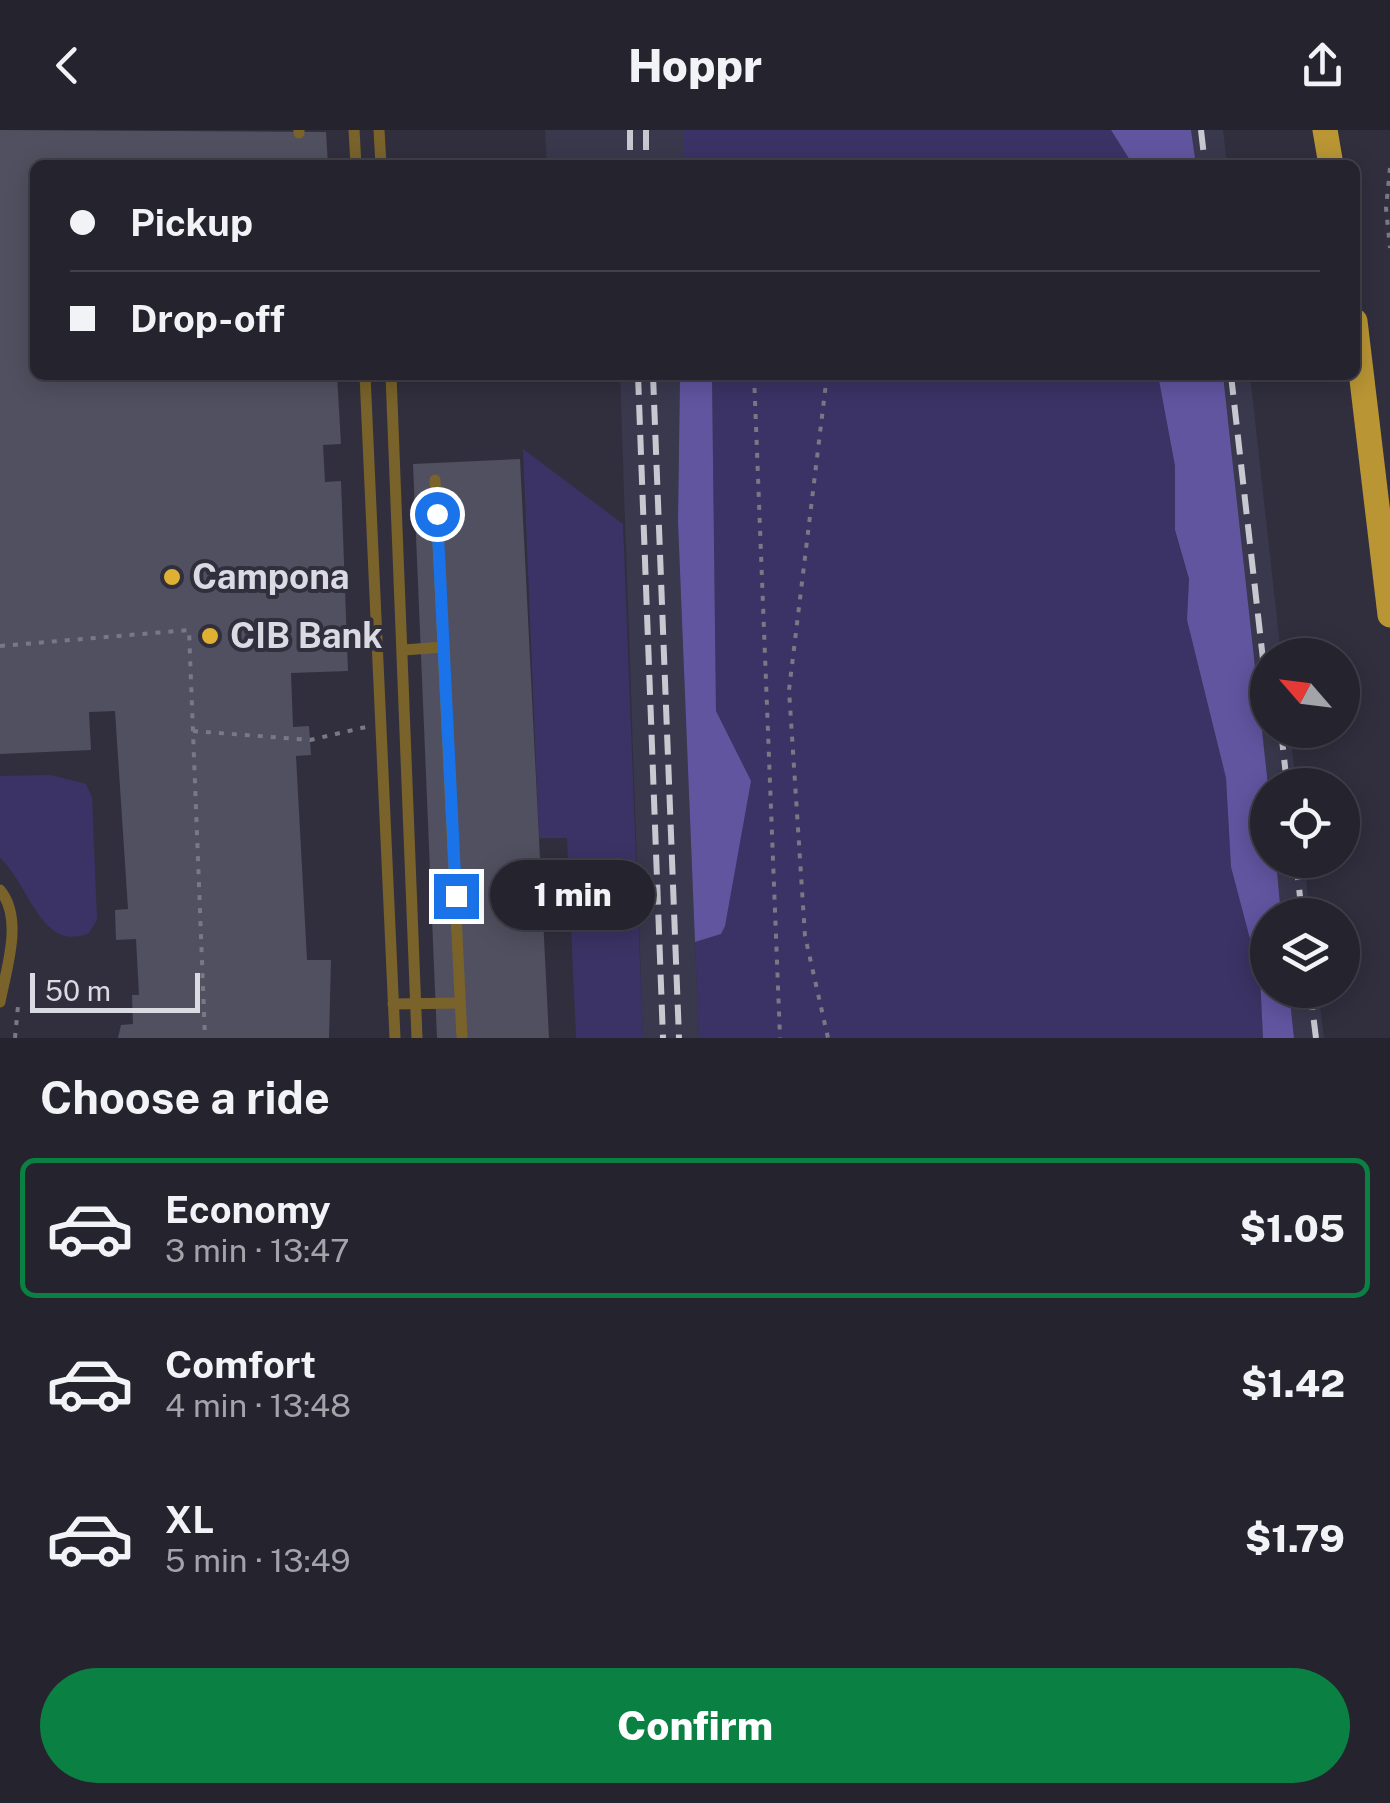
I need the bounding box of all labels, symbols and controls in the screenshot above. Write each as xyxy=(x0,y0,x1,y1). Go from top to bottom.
icon: back xyxy=(40,38,95,93)
icon: share xyxy=(1295,38,1350,93)
text: Hoppr xyxy=(628,39,762,92)
text: Pickup xyxy=(130,200,253,245)
text: Drop-off xyxy=(130,296,285,341)
route start xyxy=(415,492,460,537)
place label: Campona xyxy=(192,556,350,597)
marker: Campona xyxy=(161,566,183,588)
place label: CIB Bank xyxy=(230,615,383,656)
marker: CIB Bank xyxy=(199,625,221,647)
north arrow xyxy=(1250,638,1360,748)
map controls xyxy=(1250,638,1360,1008)
button: locate xyxy=(1250,768,1360,878)
callout: 1 min xyxy=(491,861,656,931)
route end xyxy=(434,874,479,919)
text: 1 min xyxy=(533,876,612,913)
button: layers xyxy=(1250,898,1360,1008)
scale bar xyxy=(30,968,200,1013)
text: 50 m xyxy=(45,974,111,1007)
text: Choose a ride xyxy=(40,1071,330,1124)
icon: car xyxy=(45,1183,135,1273)
text: Economy xyxy=(165,1187,331,1232)
text: $1.05 xyxy=(1240,1206,1345,1251)
text: 3 min · 13:47 xyxy=(165,1232,349,1269)
icon: car xyxy=(45,1338,135,1428)
text: Comfort xyxy=(165,1342,316,1387)
text: $1.42 xyxy=(1241,1361,1345,1406)
text: 4 min · 13:48 xyxy=(165,1387,351,1424)
icon: car xyxy=(45,1493,135,1583)
text: XL xyxy=(165,1497,214,1542)
text: $1.79 xyxy=(1245,1516,1345,1561)
text: 5 min · 13:49 xyxy=(165,1542,351,1579)
button: Confirm xyxy=(40,1668,1350,1783)

